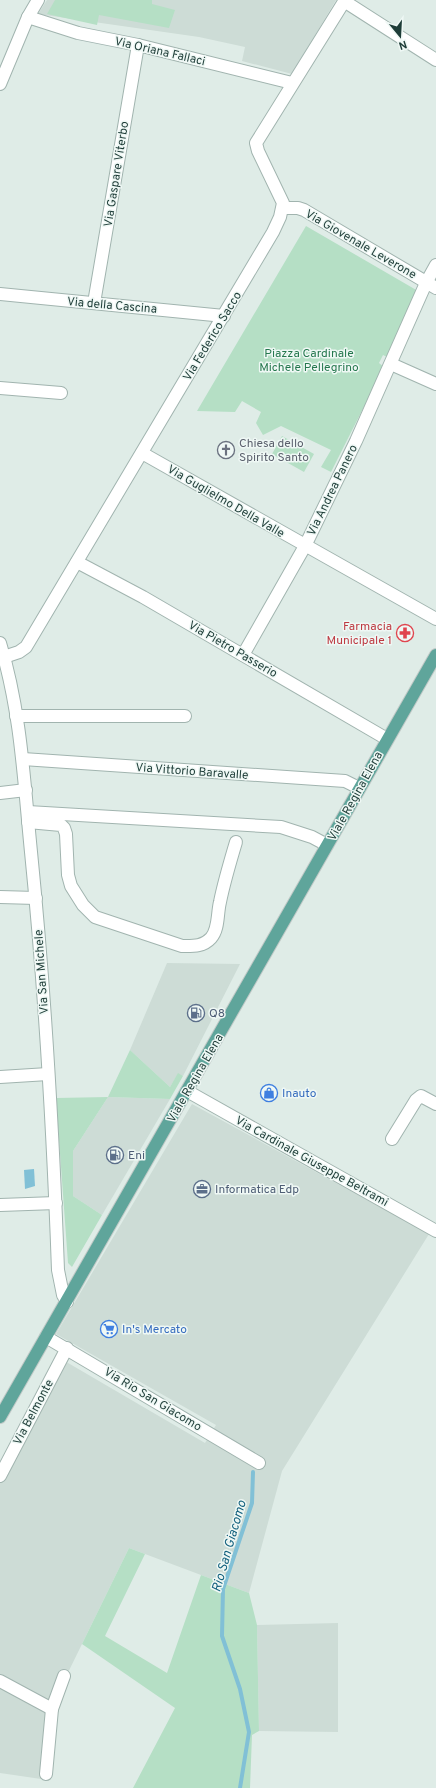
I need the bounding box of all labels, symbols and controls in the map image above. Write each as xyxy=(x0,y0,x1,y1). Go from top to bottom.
north arrow xyxy=(380,16,420,56)
street label: Via Oriana Fallaci xyxy=(113,34,207,70)
text: N xyxy=(397,37,409,52)
street label: Via Gaspare Viterbo xyxy=(101,120,133,228)
street label: Via Giovenale Leverone xyxy=(302,206,419,283)
street label: Via Federico Sacco xyxy=(180,289,246,384)
street label: Via della Cascina xyxy=(66,294,158,318)
park label: Piazza Cardinale Michele Pellegrino xyxy=(259,346,359,376)
place label: Chiesa dello Spirito Santo xyxy=(239,436,309,466)
church icon: Chiesa dello Spirito Santo xyxy=(216,440,236,460)
street label: Via Andrea Panero xyxy=(304,442,362,539)
street label: Via Guglielmo Della Valle xyxy=(164,462,287,542)
street label: Via Pietro Passerio xyxy=(185,618,280,682)
place label: Farmacia Municipale 1 xyxy=(327,619,392,649)
pharmacy icon: Farmacia Municipale 1 xyxy=(395,623,415,643)
street label: Viale Regina Elena xyxy=(325,749,387,844)
street label: Via Vittorio Baravalle xyxy=(135,760,249,784)
street label: Via San Michele xyxy=(31,929,53,1015)
fuel station icon: Q8 xyxy=(186,1003,206,1023)
place label: Q8 xyxy=(209,1006,225,1022)
street label: Viale Regina Elena xyxy=(164,1031,228,1126)
shop icon: Inauto xyxy=(259,1083,279,1103)
place label: Inauto xyxy=(282,1086,317,1102)
street label: Via Cardinale Giuseppe Beltrami xyxy=(232,1113,391,1211)
fuel station icon: Eni xyxy=(105,1145,125,1165)
place label: Eni xyxy=(128,1148,145,1164)
office icon: Informatica Edp xyxy=(192,1179,212,1199)
place label: Informatica Edp xyxy=(215,1182,299,1198)
supermarket icon: In's Mercato xyxy=(99,1319,119,1339)
place label: In's Mercato xyxy=(122,1322,187,1338)
street label: Via Rio San Giacomo xyxy=(101,1364,205,1436)
street label: Via Belmonte xyxy=(10,1377,58,1448)
water label: Rio San Giacomo xyxy=(209,1499,251,1594)

